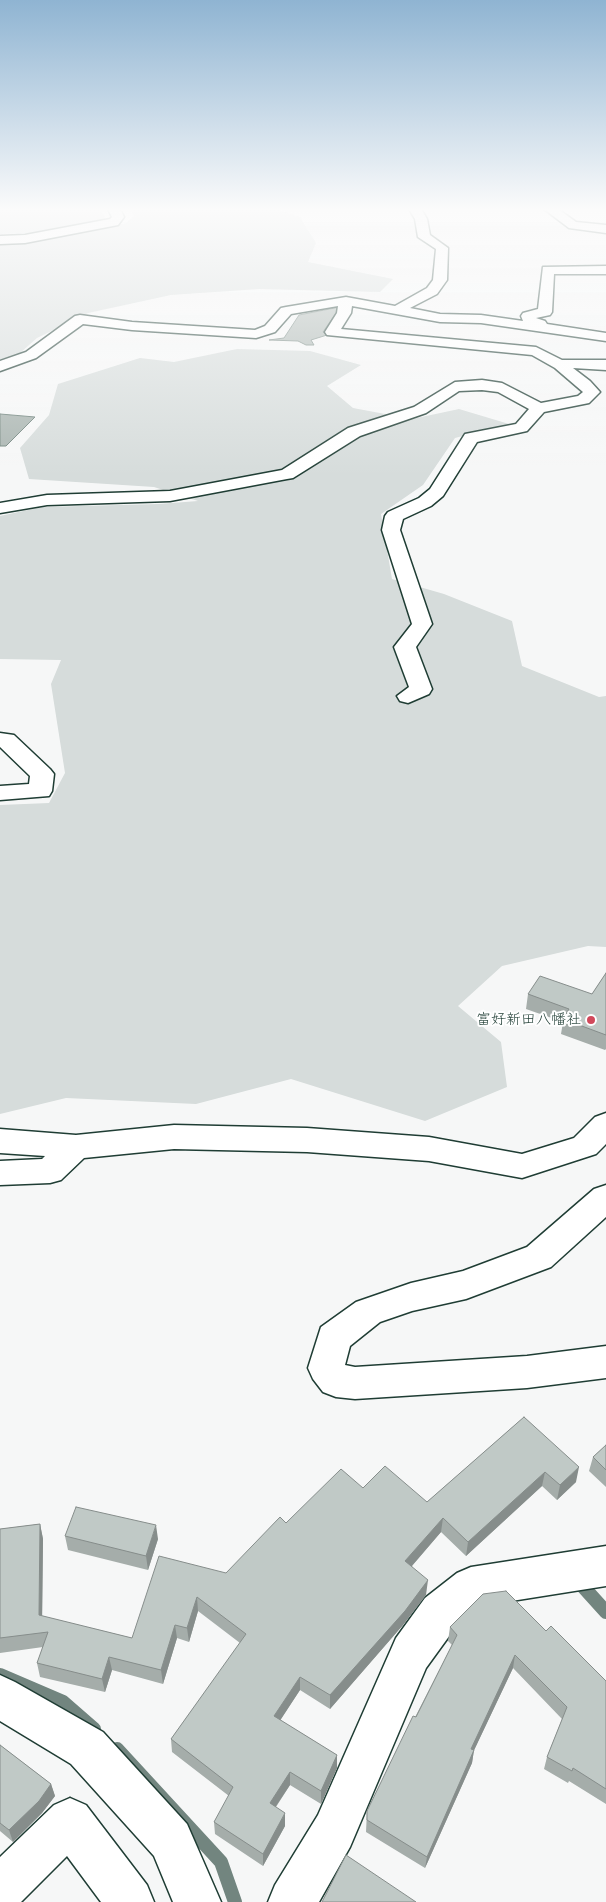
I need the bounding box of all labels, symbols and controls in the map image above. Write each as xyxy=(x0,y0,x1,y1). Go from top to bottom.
place label: 富好新田八幡社 xyxy=(476,1011,581,1029)
marker: 富好新田八幡社 xyxy=(585,1014,597,1026)

